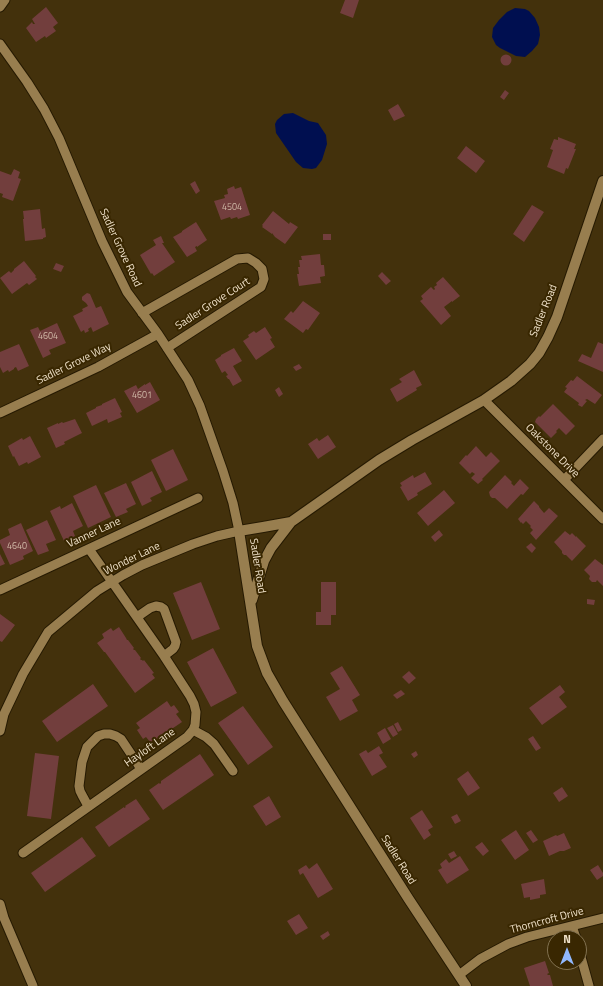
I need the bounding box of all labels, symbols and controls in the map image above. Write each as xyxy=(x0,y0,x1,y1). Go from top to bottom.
house number: 4504 xyxy=(222,203,242,213)
street label: Sadler Grove Road xyxy=(96,207,144,289)
street label: Sadler Grove Court xyxy=(173,275,253,333)
street label: Sadler Road xyxy=(527,283,561,339)
house number: 4604 xyxy=(38,332,58,342)
street label: Sadler Grove Way xyxy=(35,340,113,388)
house number: 4601 xyxy=(132,391,152,401)
street label: Oakstone Drive xyxy=(522,421,582,481)
street label: Vanner Lane xyxy=(65,515,123,551)
street label: Sadler Road xyxy=(246,538,268,594)
street label: Wonder Lane xyxy=(102,540,162,578)
house number: 4640 xyxy=(7,542,27,552)
street label: Hayloft Lane xyxy=(122,726,178,770)
street label: Sadler Road xyxy=(378,833,418,887)
street label: Thorncroft Drive xyxy=(509,905,585,937)
north arrow xyxy=(547,930,587,970)
text: N xyxy=(563,931,571,947)

